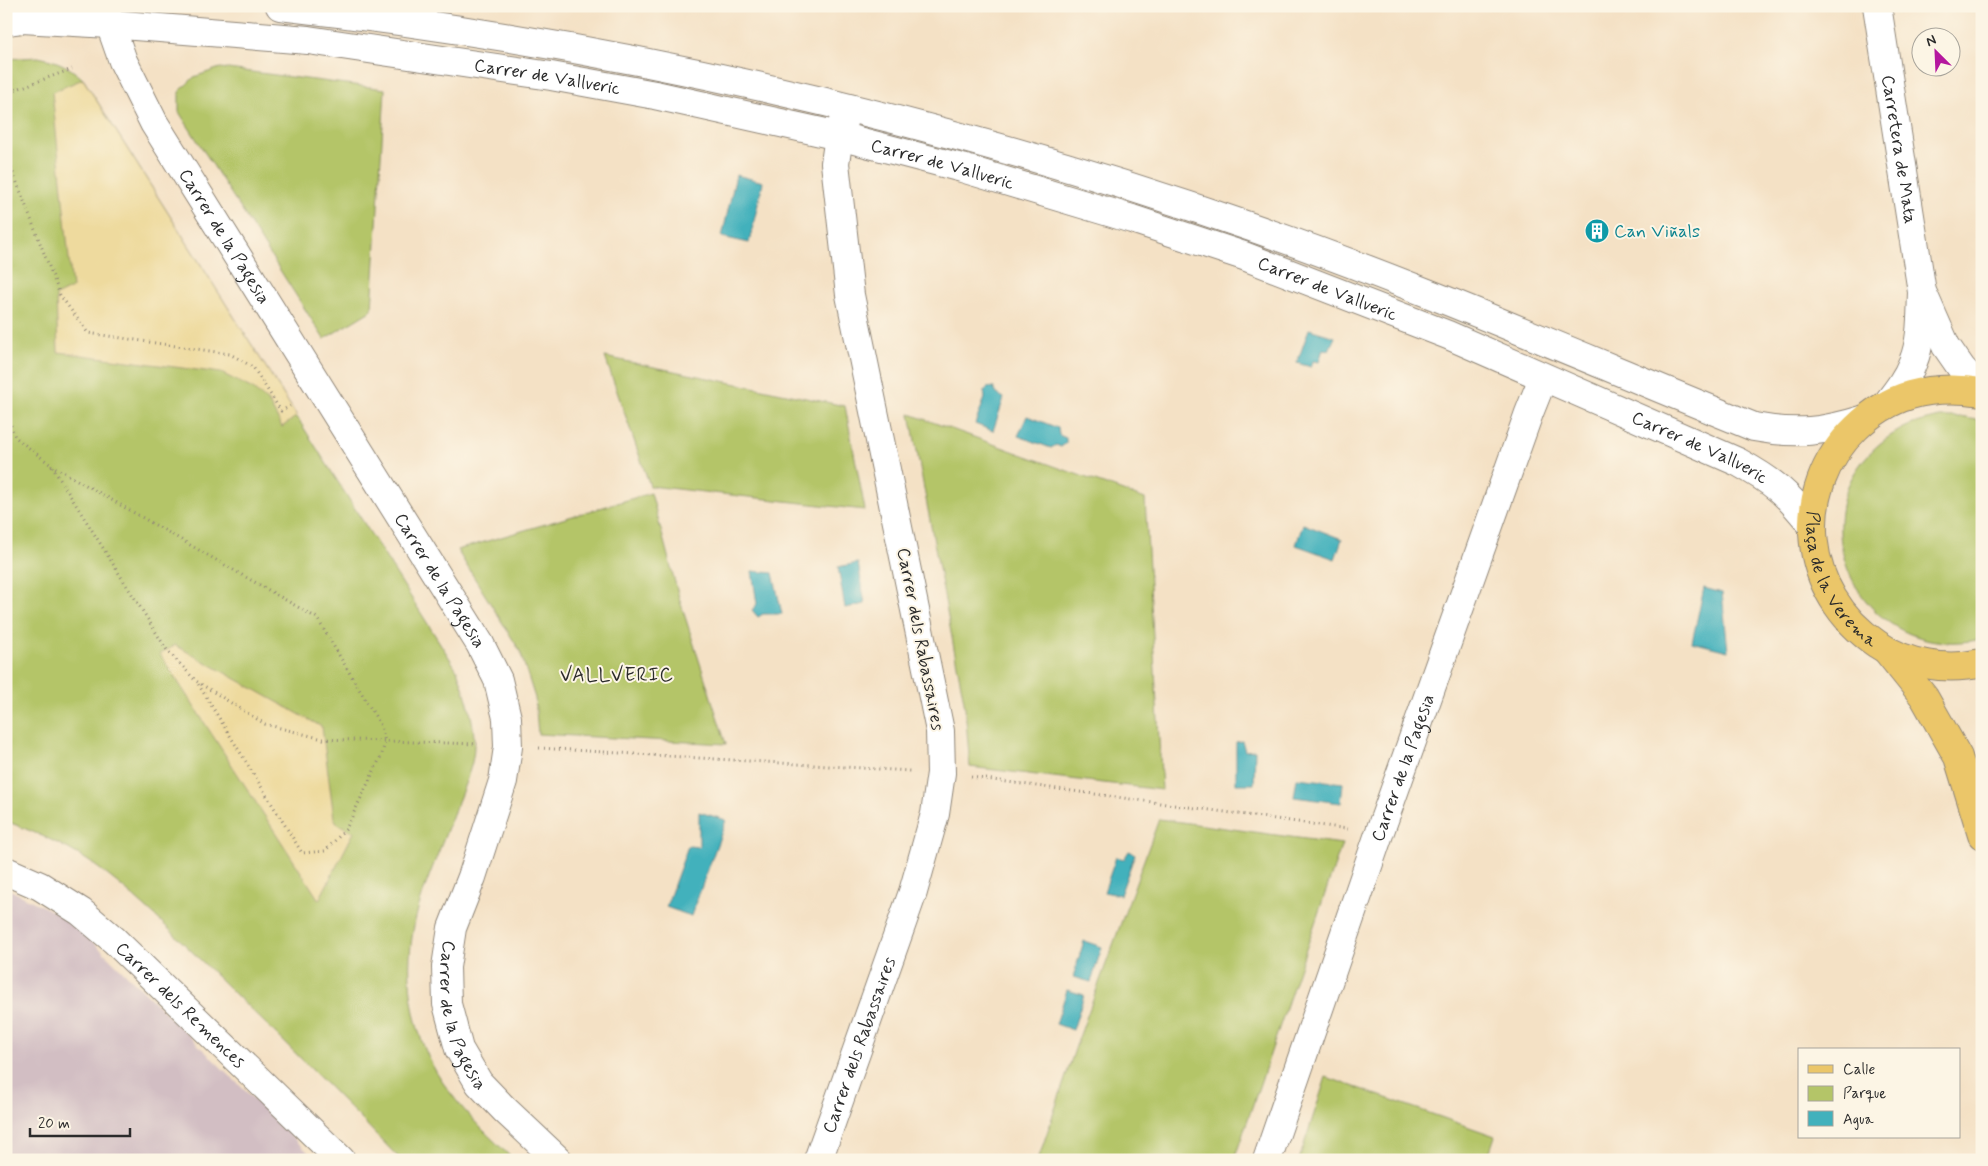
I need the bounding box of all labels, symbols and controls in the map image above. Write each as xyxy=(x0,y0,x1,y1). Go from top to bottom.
north arrow xyxy=(1910,28,1960,78)
text: N xyxy=(1923,31,1939,51)
street label: Carrer de Vallveric xyxy=(472,54,622,101)
street label: Carretera de Mata xyxy=(1875,73,1922,225)
street label: Carrer de Vallveric xyxy=(868,134,1017,196)
street label: Carrer de la Pagesia xyxy=(173,165,275,309)
building icon: Can Viñals xyxy=(1584,218,1610,244)
place label: Can Viñals xyxy=(1614,220,1700,244)
street label: Carrer de Vallveric xyxy=(1254,251,1401,327)
street label: Carrer de Vallveric xyxy=(1628,406,1773,490)
street label: Carrer de la Pagesia xyxy=(388,509,491,653)
street label: Plaça de la Verema xyxy=(1800,510,1882,653)
street label: Carrer dels Rabassaires xyxy=(891,546,950,733)
district label: VALLVERIC xyxy=(560,663,674,688)
street label: Carrer de la Pagesia xyxy=(1366,691,1441,845)
street label: Carrer dels Remences xyxy=(110,937,250,1074)
street label: Carrer de la Pagesia xyxy=(433,939,491,1096)
street label: Carrer dels Rabassaires xyxy=(817,954,902,1137)
legend xyxy=(1798,1048,1960,1138)
text: Calle xyxy=(1843,1060,1875,1080)
text: Parque xyxy=(1843,1084,1886,1104)
scale bar xyxy=(30,1106,130,1138)
text: Agua xyxy=(1843,1110,1875,1130)
text: 20 m xyxy=(38,1114,70,1134)

